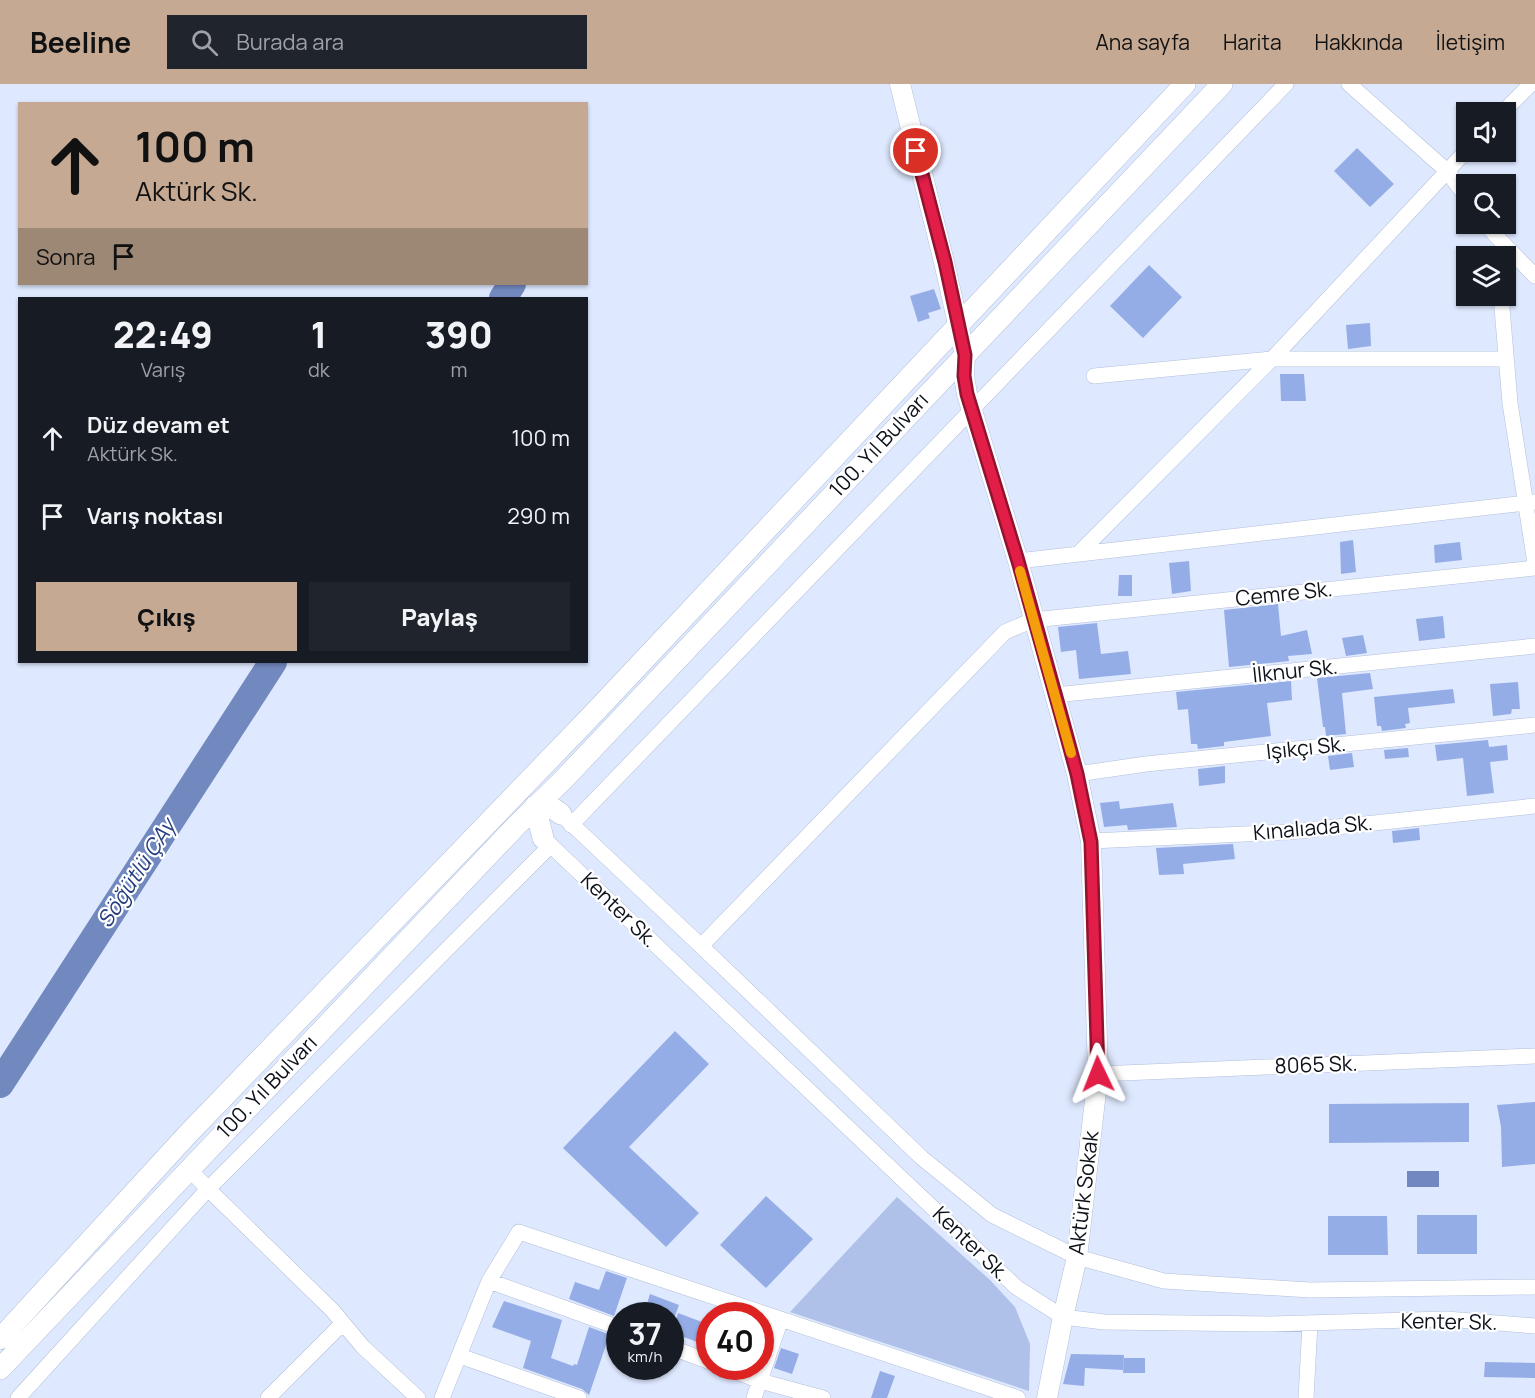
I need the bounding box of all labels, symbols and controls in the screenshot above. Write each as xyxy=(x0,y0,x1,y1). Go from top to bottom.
search box xyxy=(167,15,587,69)
text: Beeline xyxy=(30,23,131,61)
icon: search xyxy=(188,26,221,59)
text: Burada ara xyxy=(236,27,344,57)
text: Ana sayfa xyxy=(1096,28,1190,56)
text: Harita xyxy=(1223,28,1282,56)
text: Hakkında xyxy=(1315,28,1403,56)
text: İletişim xyxy=(1436,28,1505,56)
map controls xyxy=(1456,102,1516,306)
button: sound xyxy=(1456,102,1516,162)
text: 100 m xyxy=(135,117,255,175)
pin xyxy=(890,125,941,176)
icon: ahead xyxy=(36,126,114,204)
icon: arrive xyxy=(899,134,932,167)
text: Aktürk Sk. xyxy=(135,172,258,209)
button: search xyxy=(1456,174,1516,234)
icon: arrive xyxy=(107,240,140,273)
text: Sonra xyxy=(36,242,95,272)
button: layers xyxy=(1456,246,1516,306)
text: 22:49 xyxy=(113,310,213,359)
text: 1 xyxy=(311,310,327,359)
text: 390 xyxy=(425,310,493,359)
text: Varış xyxy=(141,356,185,383)
text: dk xyxy=(308,356,330,383)
text: m xyxy=(450,356,467,383)
street label: 100. Yıl Bulvarı xyxy=(823,386,934,503)
text: Düz devam et xyxy=(87,410,230,440)
icon: ahead xyxy=(36,422,69,455)
text: 100 m xyxy=(512,423,570,453)
text: Aktürk Sk. xyxy=(87,440,178,467)
icon: arrive xyxy=(36,500,69,533)
text: Varış noktası xyxy=(87,501,223,531)
text: 290 m xyxy=(507,501,570,531)
street label: Cemre Sk. xyxy=(1234,574,1334,612)
button: Çıkış xyxy=(36,582,297,651)
button: Paylaş xyxy=(309,582,570,651)
street label: İlknur Sk. xyxy=(1251,652,1339,688)
street label: Işıkçı Sk. xyxy=(1265,729,1347,765)
street label: Kınalıada Sk. xyxy=(1252,808,1374,846)
water label: Söğütlü ÇAy xyxy=(90,810,184,933)
street label: Kenter Sk. xyxy=(575,866,664,953)
street label: 100. Yıl Bulvarı xyxy=(210,1029,323,1144)
position arrow xyxy=(1066,1042,1130,1106)
street label: 8065 Sk. xyxy=(1274,1049,1358,1079)
street label: Aktürk Sokak xyxy=(1062,1129,1105,1256)
street label: Kenter Sk. xyxy=(927,1200,1016,1287)
speed limit sign: 40 xyxy=(696,1302,774,1380)
street label: Kenter Sk. xyxy=(1400,1306,1498,1336)
text: 37 xyxy=(628,1313,662,1354)
text: km/h xyxy=(628,1346,662,1367)

